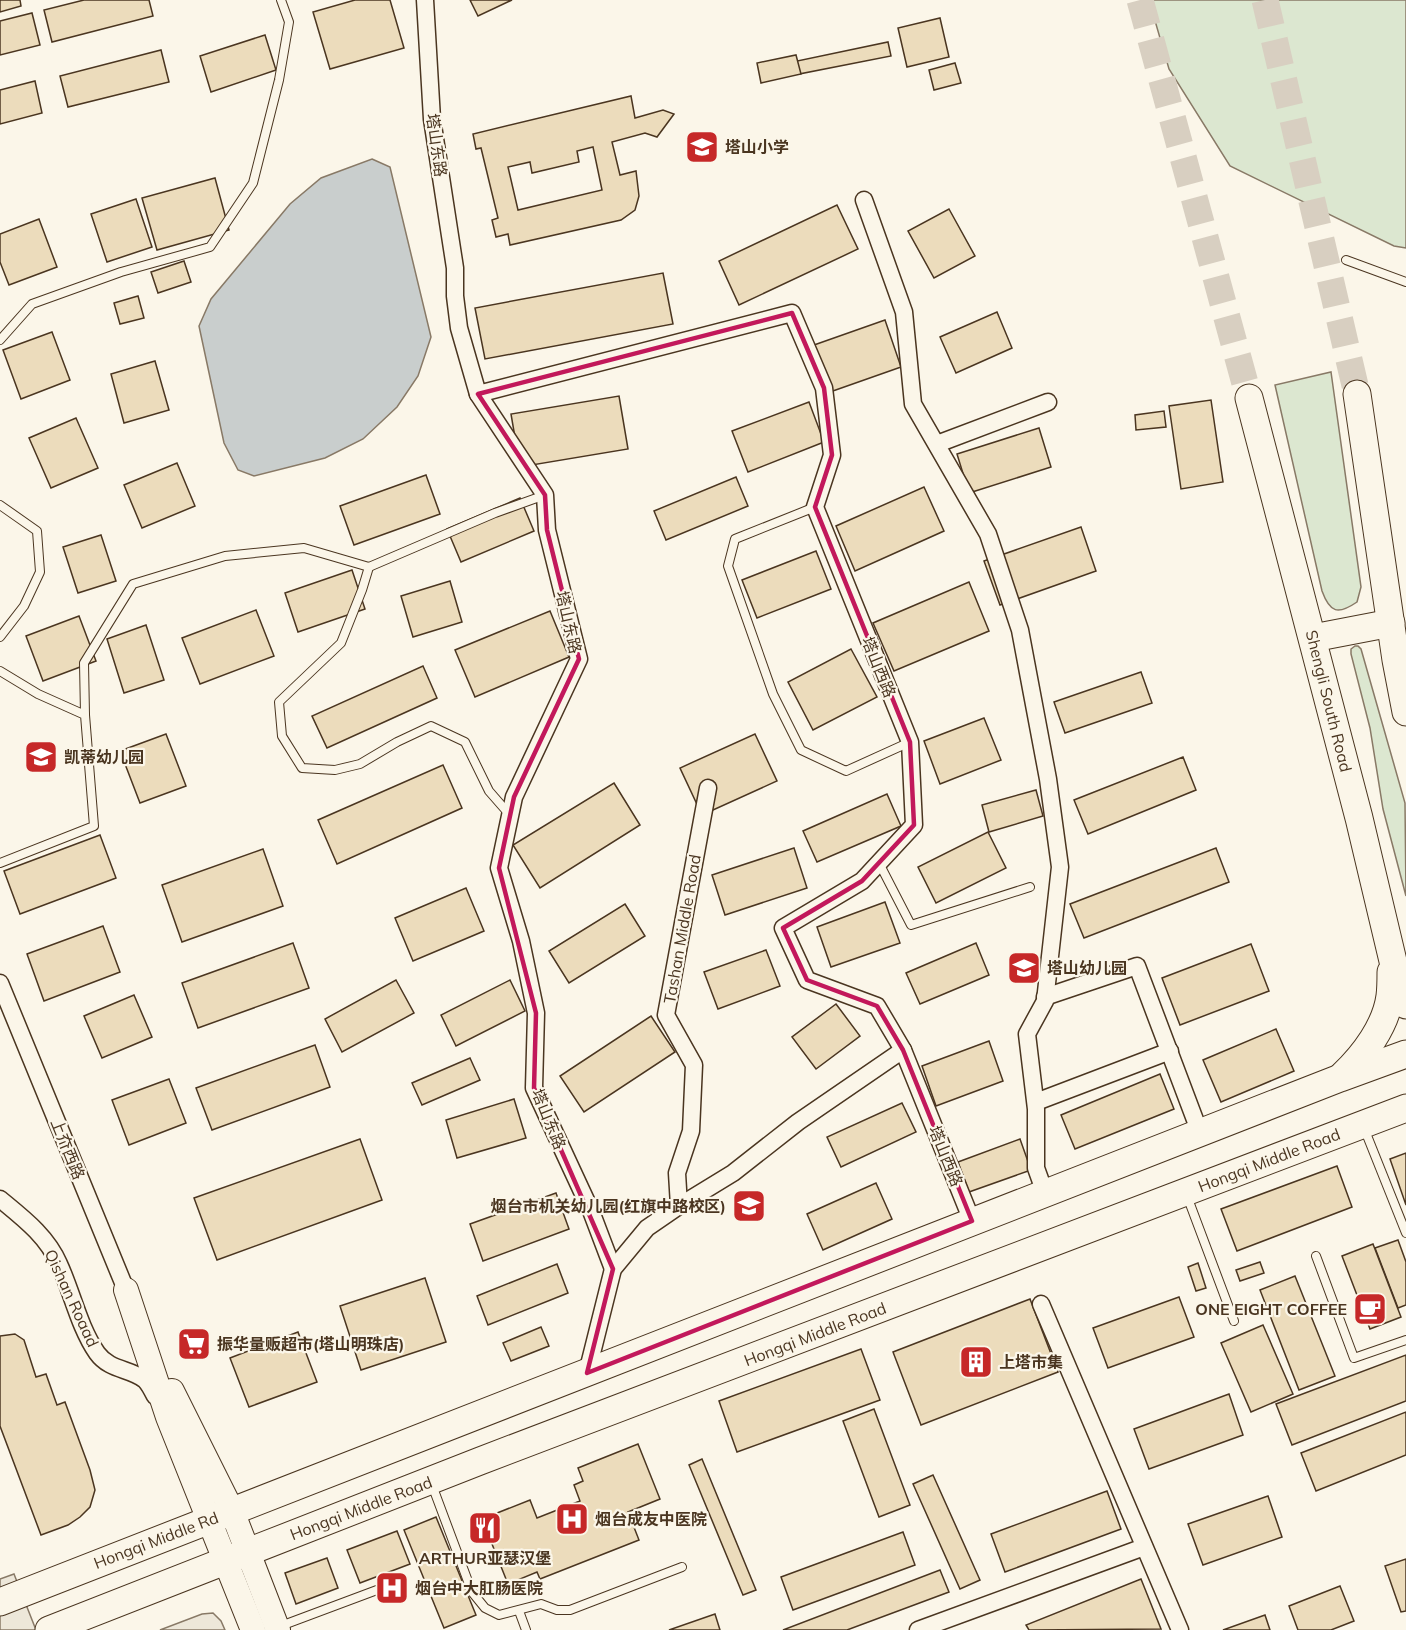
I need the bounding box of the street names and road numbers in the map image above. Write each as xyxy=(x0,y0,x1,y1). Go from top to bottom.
street label: 塔山东路 xyxy=(423,112,451,178)
street label: 塔山东路 xyxy=(552,589,586,655)
street label: Shengli South Road xyxy=(1302,628,1356,774)
street label: 塔山西路 xyxy=(858,634,900,700)
street label: Tashan Middle Road xyxy=(659,853,705,1005)
street label: 塔山东路 xyxy=(528,1086,570,1152)
street label: 上夼西路 xyxy=(47,1116,89,1182)
street label: 塔山西路 xyxy=(925,1123,967,1189)
street label: Hongqi Middle Road xyxy=(1195,1124,1343,1196)
street label: Qishan Roaad xyxy=(41,1246,103,1350)
street label: Hongqi Middle Road xyxy=(741,1298,889,1370)
street label: Hongqi Middle Road xyxy=(287,1472,435,1544)
street label: Hongqi Middle Rd xyxy=(91,1507,221,1573)

